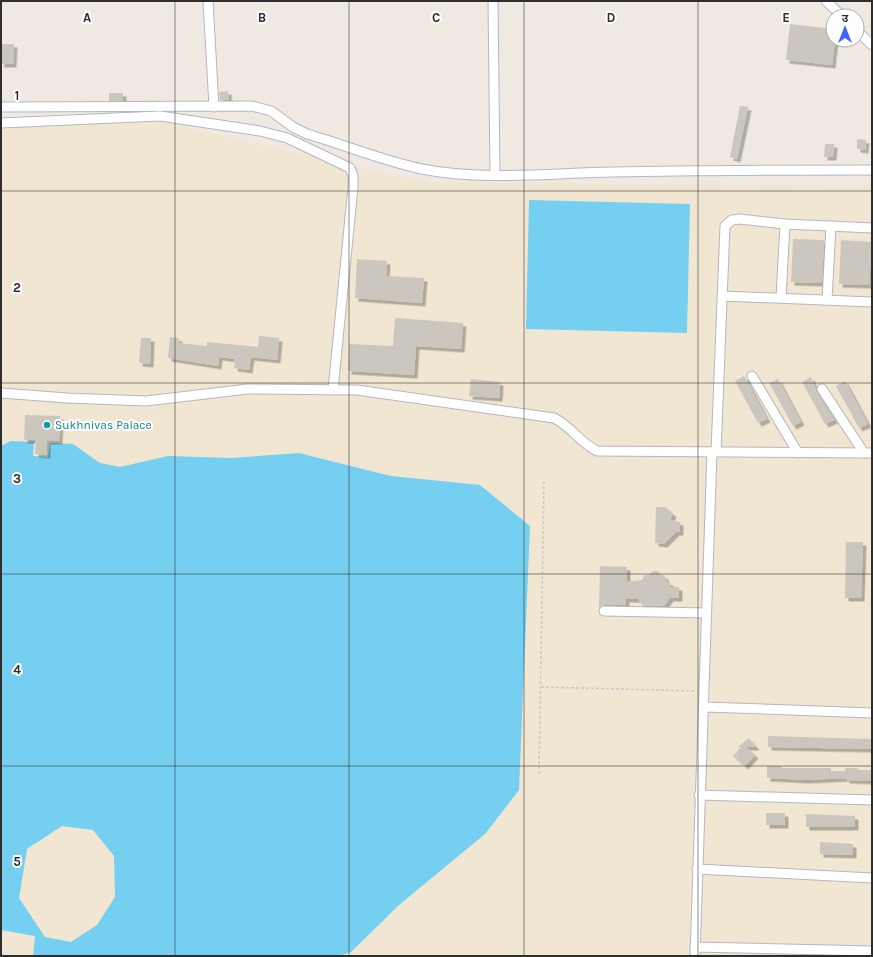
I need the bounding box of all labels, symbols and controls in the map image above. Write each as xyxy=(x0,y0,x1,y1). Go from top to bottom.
north arrow xyxy=(825,8,865,48)
text: A xyxy=(83,10,91,25)
text: B xyxy=(258,10,266,25)
text: C xyxy=(432,10,440,25)
text: D xyxy=(607,10,616,25)
text: E xyxy=(782,10,790,25)
text: उ xyxy=(842,12,849,25)
text: 1 xyxy=(15,88,19,103)
text: 2 xyxy=(13,280,21,295)
place label: Sukhnivas Palace xyxy=(55,418,152,432)
marker: Sukhnivas Palace xyxy=(42,420,52,430)
text: 3 xyxy=(13,471,21,486)
text: 4 xyxy=(13,662,21,677)
text: 5 xyxy=(13,854,21,869)

